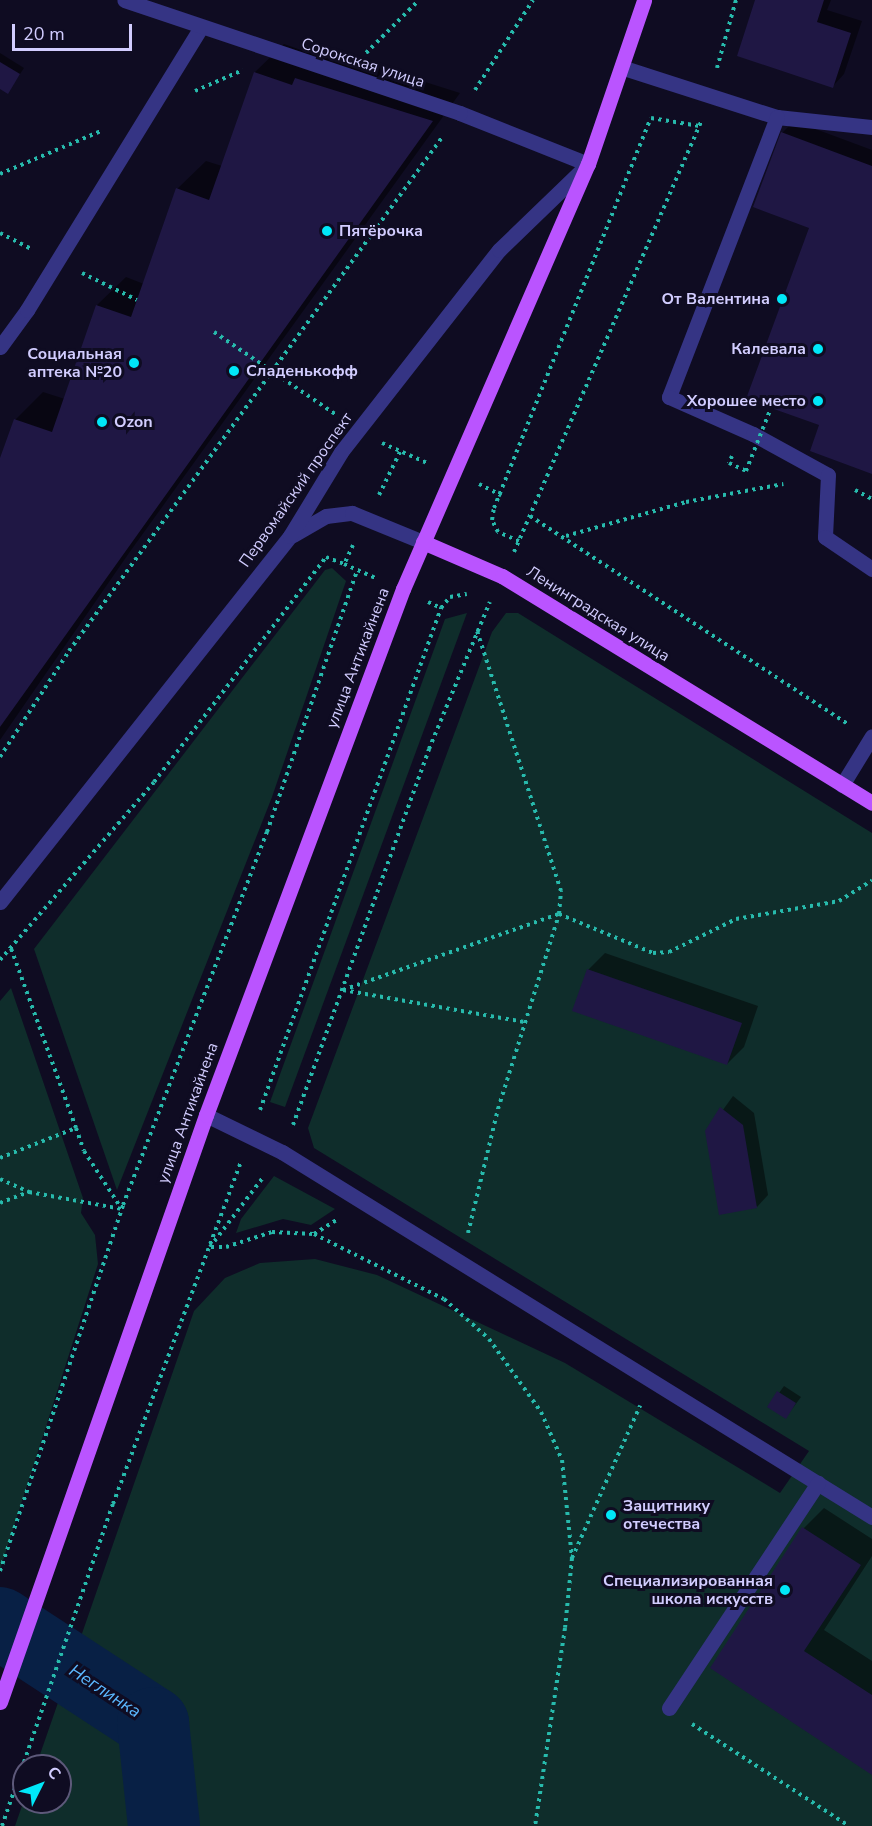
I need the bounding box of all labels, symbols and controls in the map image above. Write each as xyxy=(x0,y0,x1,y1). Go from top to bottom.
scale bar xyxy=(15,12,135,50)
text: 20 m xyxy=(23,22,65,46)
street label: Сорокская улица xyxy=(299,34,427,92)
place label: Пятёрочка xyxy=(339,221,423,241)
marker: Пятёрочка xyxy=(320,224,334,238)
place label: От Валентина xyxy=(661,289,770,309)
marker: От Валентина xyxy=(775,292,789,306)
place label: Калевала xyxy=(731,339,806,359)
marker: Калевала xyxy=(811,342,825,356)
place label: Социальная аптека №20 xyxy=(27,344,122,382)
marker: Социальная аптека №20 xyxy=(127,356,141,370)
place label: Сладенькофф xyxy=(246,361,358,381)
marker: Сладенькофф xyxy=(227,364,241,378)
place label: Хорошее место xyxy=(687,391,806,411)
marker: Хорошее место xyxy=(811,394,825,408)
street label: Первомайский проспект xyxy=(235,409,357,571)
place label: Ozon xyxy=(114,412,153,432)
marker: Ozon xyxy=(95,415,109,429)
street label: Ленинградская улица xyxy=(523,562,673,666)
street label: улица Антикайнена xyxy=(322,585,394,731)
street label: улица Антикайнена xyxy=(154,1040,222,1186)
place label: Защитнику отечества xyxy=(623,1496,710,1534)
marker: Защитнику отечества xyxy=(604,1508,618,1522)
place label: Специализированная школа искусств xyxy=(603,1571,773,1609)
marker: Специализированная школа искусств xyxy=(778,1583,792,1597)
water label: Неглинка xyxy=(65,1660,145,1722)
north arrow xyxy=(12,1754,72,1814)
text: С xyxy=(42,1762,66,1785)

